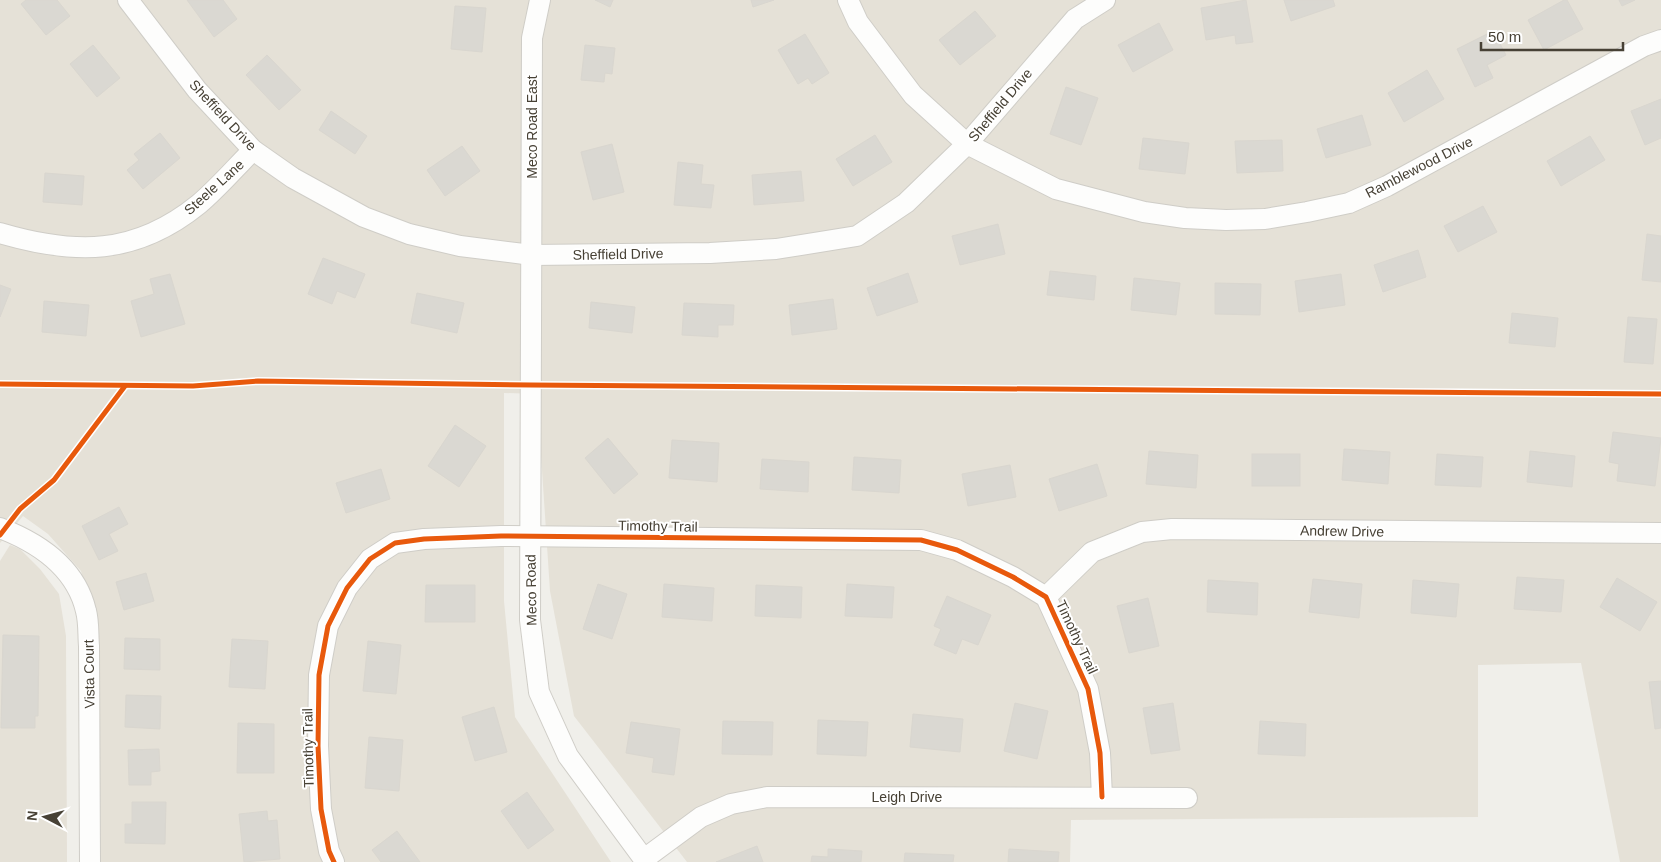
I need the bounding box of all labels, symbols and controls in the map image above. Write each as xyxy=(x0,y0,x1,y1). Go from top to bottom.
scale bar xyxy=(1481,20,1624,52)
text: 50 m xyxy=(1488,28,1521,45)
street label: Sheffield Drive xyxy=(965,65,1035,145)
street label: Meco Road East xyxy=(524,75,540,179)
street label: Sheffield Drive xyxy=(186,76,260,154)
street label: Ramblewood Drive xyxy=(1363,133,1476,201)
street label: Steele Lane xyxy=(181,156,247,218)
street label: Sheffield Drive xyxy=(572,245,664,263)
street label: Timothy Trail xyxy=(618,517,698,535)
street label: Andrew Drive xyxy=(1300,522,1384,540)
street label: Meco Road xyxy=(522,554,540,626)
street label: Timothy Trail xyxy=(1053,598,1101,676)
street label: Vista Court xyxy=(80,639,98,709)
street label: Timothy Trail xyxy=(299,708,317,788)
street label: Leigh Drive xyxy=(872,789,943,805)
north arrow xyxy=(20,792,70,842)
text: N xyxy=(24,810,41,822)

